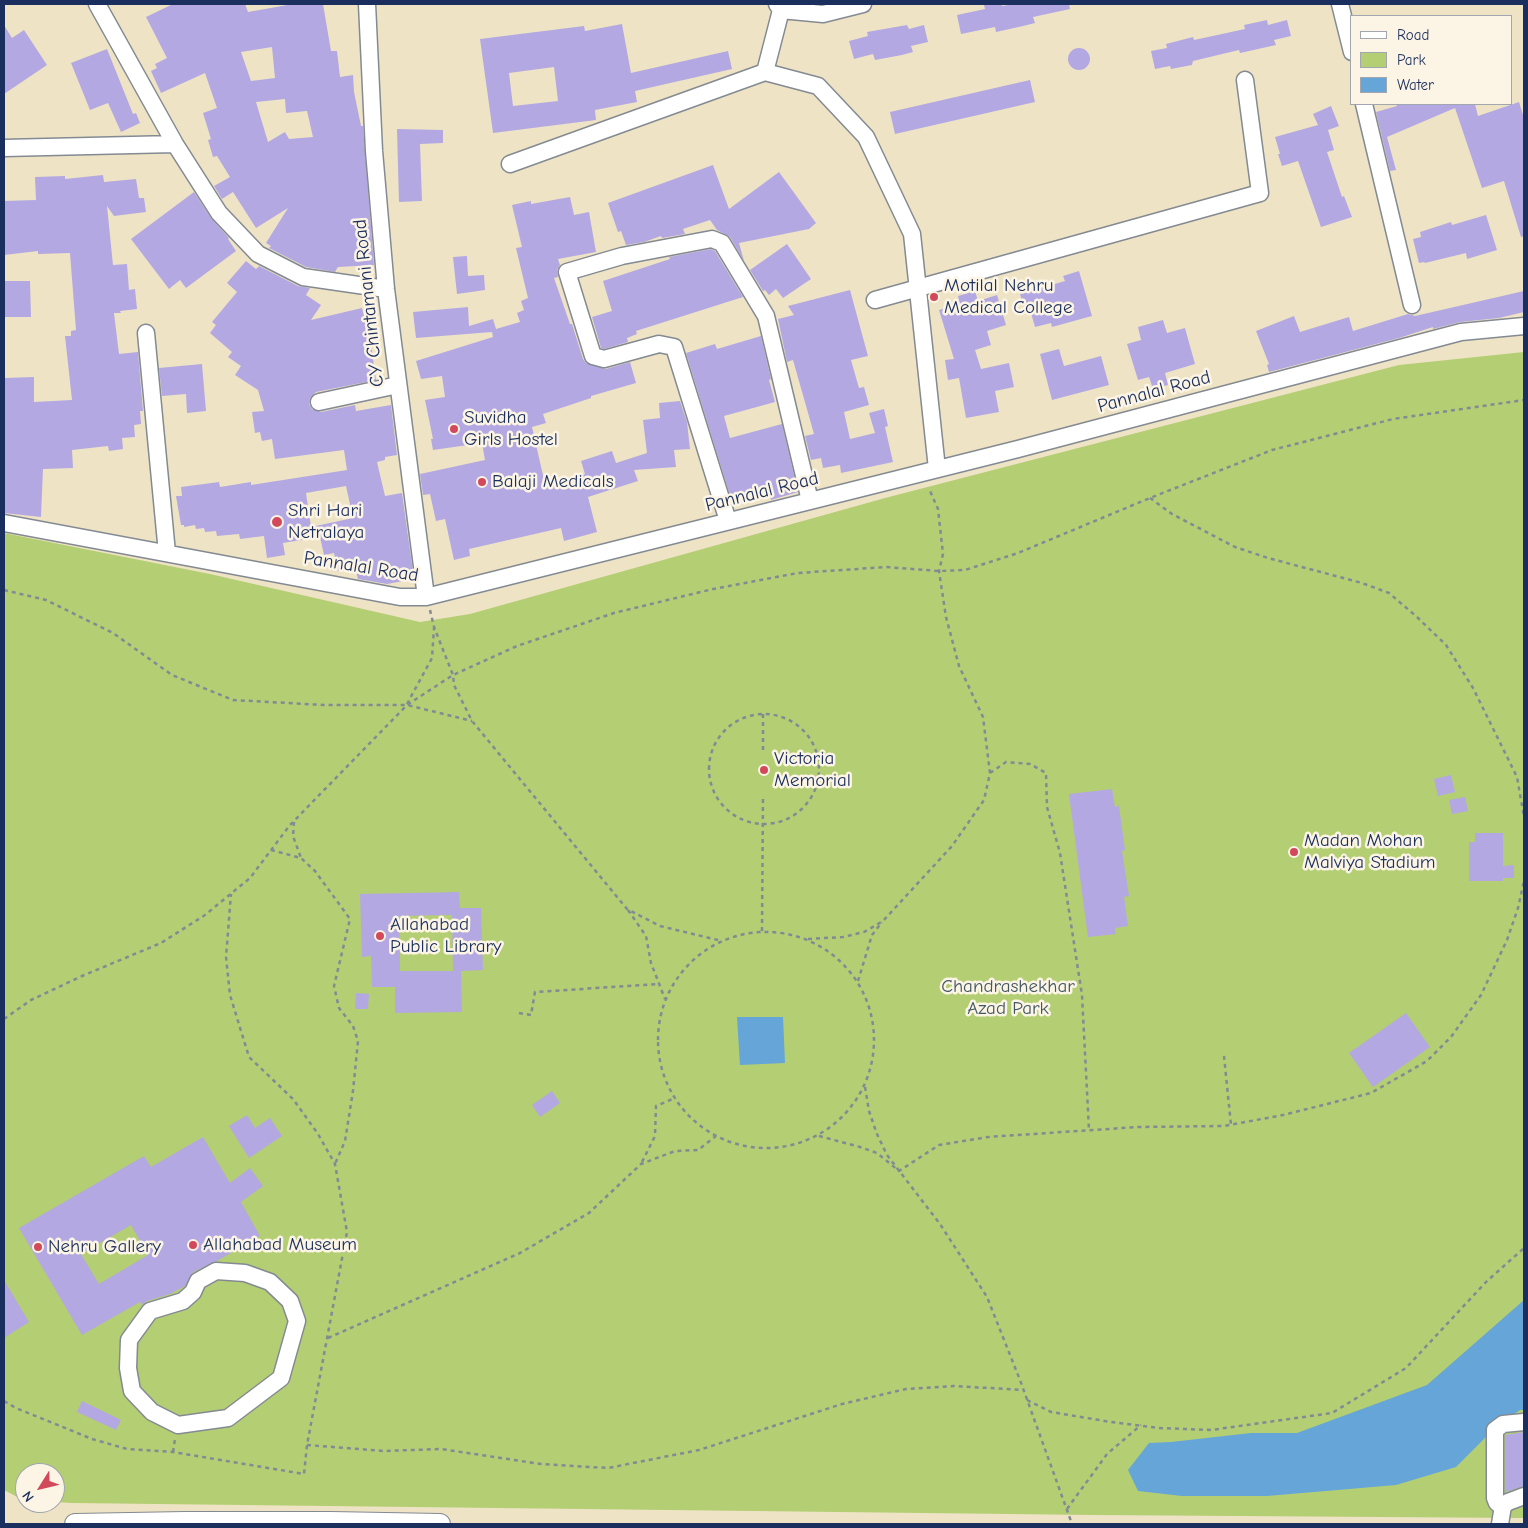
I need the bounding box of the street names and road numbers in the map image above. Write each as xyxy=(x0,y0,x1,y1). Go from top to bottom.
street label: CY Chintamani Road xyxy=(349,218,389,388)
street label: Pannalal Road xyxy=(1095,366,1213,418)
street label: Pannalal Road xyxy=(703,467,821,517)
street label: Pannalal Road xyxy=(302,547,420,587)

